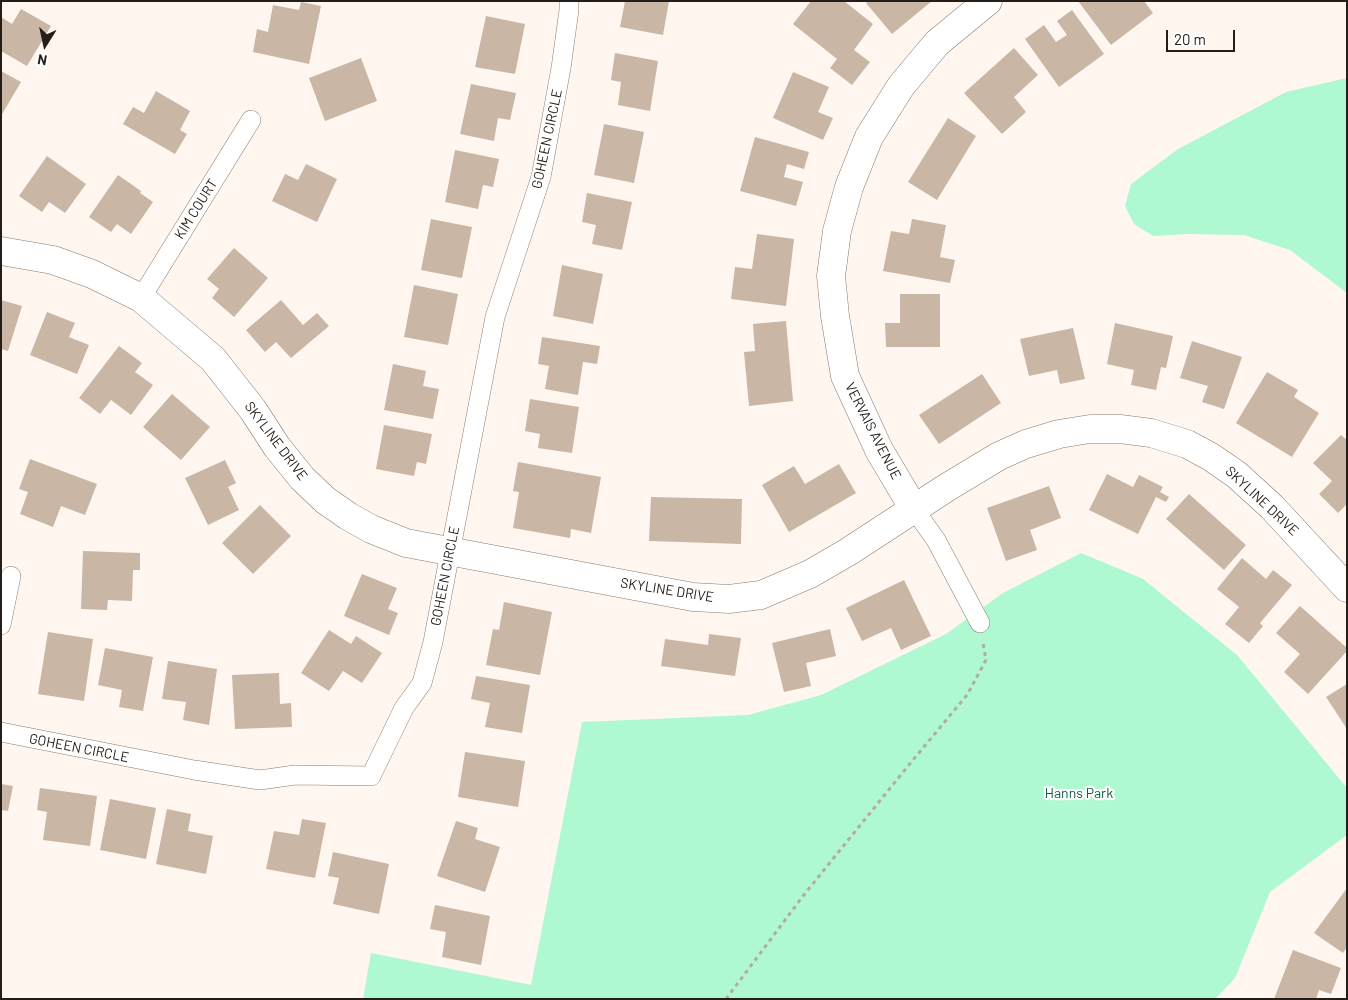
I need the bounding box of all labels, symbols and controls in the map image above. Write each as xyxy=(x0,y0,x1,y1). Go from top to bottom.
north arrow xyxy=(20,20,70,70)
scale bar xyxy=(1168,20,1237,52)
text: 20 m xyxy=(1174,30,1206,48)
text: N xyxy=(36,51,48,69)
street label: GOHEEN CIRCLE xyxy=(528,88,566,190)
street label: KIM COURT xyxy=(171,176,221,242)
street label: VERVAIS AVENUE xyxy=(841,380,905,482)
street label: SKYLINE DRIVE xyxy=(241,398,311,484)
street label: SKYLINE DRIVE xyxy=(1222,463,1302,539)
street label: GOHEEN CIRCLE xyxy=(427,525,463,627)
street label: SKYLINE DRIVE xyxy=(619,574,715,606)
street label: GOHEEN CIRCLE xyxy=(28,730,130,766)
park label: Hanns Park xyxy=(1045,785,1113,801)

